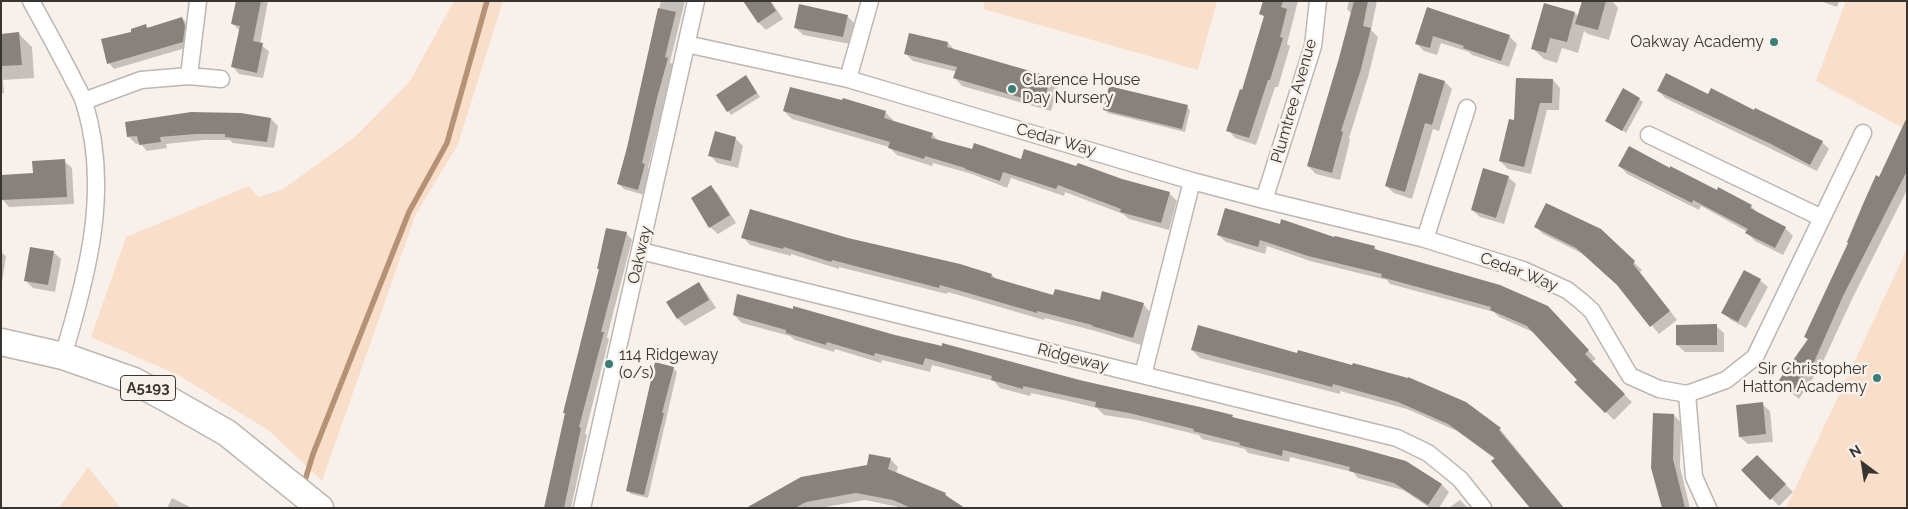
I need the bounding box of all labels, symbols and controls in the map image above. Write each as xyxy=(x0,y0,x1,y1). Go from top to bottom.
place label: Oakway Academy xyxy=(1630,32,1764,52)
marker: Oakway Academy xyxy=(1768,36,1780,48)
street label: Plumtree Avenue xyxy=(1267,37,1321,165)
place label: Clarence House Day Nursery xyxy=(1022,70,1140,108)
marker: Clarence House Day Nursery xyxy=(1006,83,1018,95)
street label: Cedar Way xyxy=(1014,120,1098,160)
street label: Oakway xyxy=(624,224,656,286)
street label: Cedar Way xyxy=(1477,248,1561,296)
street label: Ridgeway xyxy=(1035,340,1111,376)
place label: 114 Ridgeway (o/s) xyxy=(619,345,718,383)
marker: 114 Ridgeway (o/s) xyxy=(603,358,615,370)
place label: Sir Christopher Hatton Academy xyxy=(1742,359,1867,397)
marker: Sir Christopher Hatton Academy xyxy=(1871,372,1883,384)
road number: A5193 xyxy=(120,376,176,400)
north arrow xyxy=(1838,439,1888,489)
text: N xyxy=(1847,442,1864,461)

